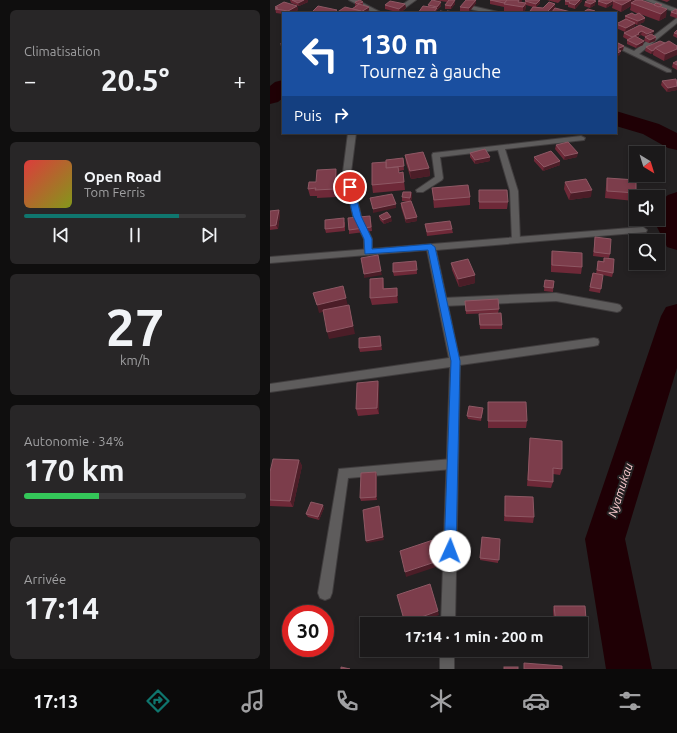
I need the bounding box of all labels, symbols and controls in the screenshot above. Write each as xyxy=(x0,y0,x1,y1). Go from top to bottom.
icon: left xyxy=(294,28,346,80)
text: 130 m xyxy=(360,28,438,59)
text: Climatisation xyxy=(24,44,100,58)
text: Tournez à gauche xyxy=(360,61,501,81)
text: 20.5° xyxy=(101,63,169,97)
text: − xyxy=(24,68,36,93)
text: + xyxy=(234,68,246,93)
icon: right xyxy=(330,104,352,126)
text: Puis xyxy=(294,107,322,124)
north arrow xyxy=(629,146,665,182)
map controls xyxy=(629,146,665,270)
text: Open Road xyxy=(84,168,161,185)
pin xyxy=(333,170,367,204)
icon: arrive xyxy=(339,176,361,198)
text: Tom Ferris xyxy=(84,185,145,199)
button: sound xyxy=(629,190,665,226)
icon: previous xyxy=(50,224,72,246)
icon: pause xyxy=(124,224,146,246)
icon: next xyxy=(198,224,220,246)
button: search xyxy=(629,234,665,270)
text: 27 xyxy=(106,298,164,356)
text: km/h xyxy=(120,353,150,367)
text: Autonomie · 34% xyxy=(24,434,124,448)
text: 170 km xyxy=(24,453,125,487)
water label: Nyamukau xyxy=(605,461,635,519)
position arrow xyxy=(429,530,471,572)
text: Arrivée xyxy=(24,572,66,586)
text: 17:14 xyxy=(24,591,99,625)
speed limit sign: 30 xyxy=(282,605,334,657)
text: 17:14 · 1 min · 200 m xyxy=(405,628,543,645)
icon: directions xyxy=(144,687,172,715)
icon: music xyxy=(239,687,267,715)
icon: phone xyxy=(333,687,361,715)
icon: climate xyxy=(427,687,455,715)
icon: car xyxy=(522,687,550,715)
icon: filters xyxy=(616,687,644,715)
text: 17:13 xyxy=(33,691,78,711)

